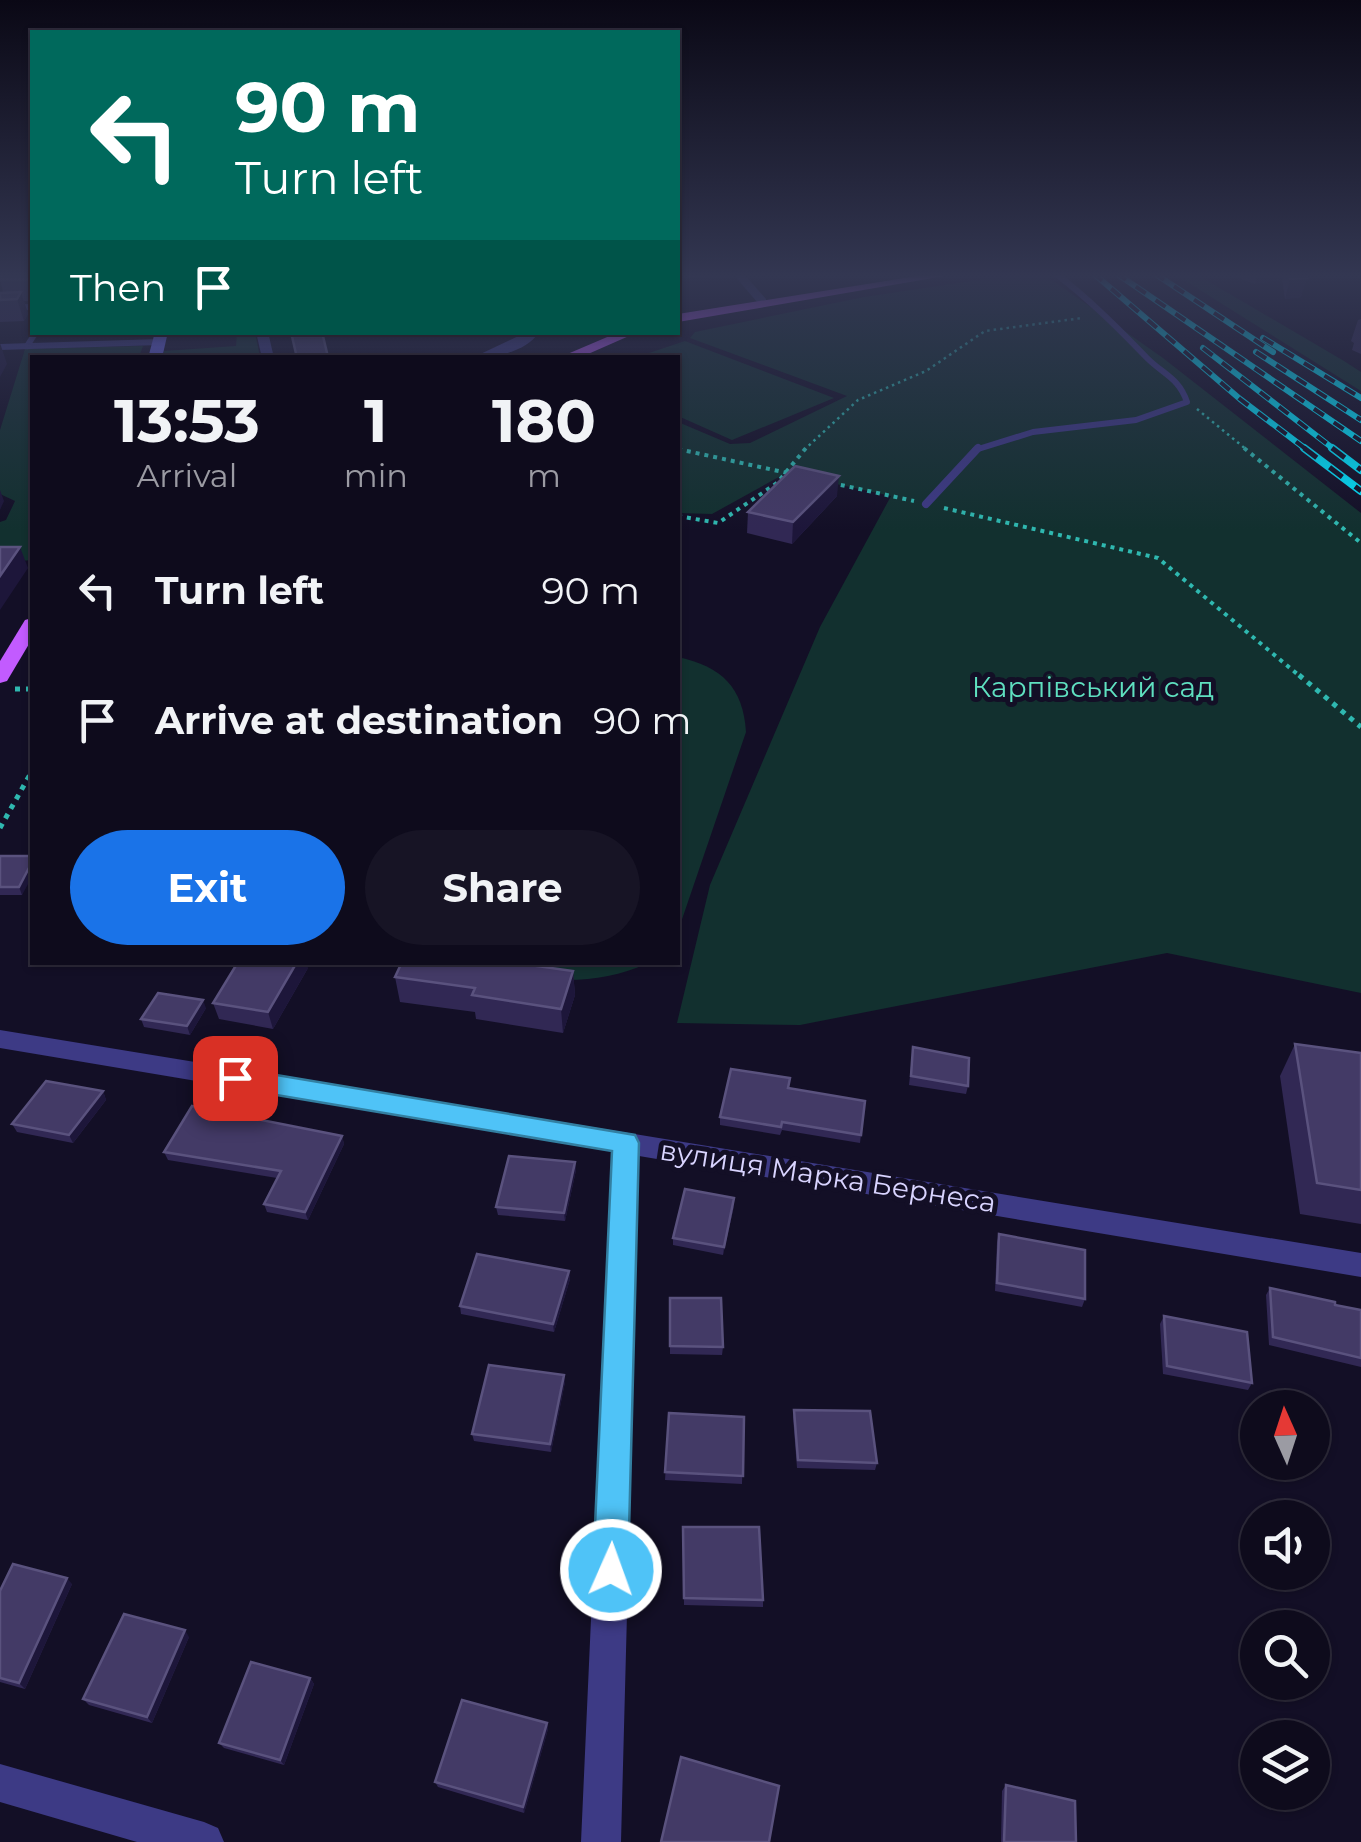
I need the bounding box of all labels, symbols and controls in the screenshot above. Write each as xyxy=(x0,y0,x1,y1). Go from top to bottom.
text: 90 m xyxy=(235,64,420,150)
icon: left xyxy=(70,70,200,200)
text: Turn left xyxy=(235,150,423,205)
icon: arrive xyxy=(186,260,241,315)
text: Then xyxy=(70,264,166,311)
text: 13:53 xyxy=(114,384,260,457)
text: 1 xyxy=(364,384,388,457)
text: 180 xyxy=(492,384,596,457)
text: Arrival xyxy=(136,456,237,495)
text: min xyxy=(344,456,408,495)
text: m xyxy=(527,456,561,495)
icon: left xyxy=(70,563,125,618)
text: Turn left xyxy=(155,567,324,614)
text: 90 m xyxy=(541,567,640,614)
park label: Карпівський сад xyxy=(972,670,1214,704)
icon: arrive xyxy=(70,693,125,748)
text: Arrive at destination xyxy=(155,697,563,744)
text: 90 m xyxy=(593,697,691,744)
button: Exit xyxy=(70,830,345,945)
button: Share xyxy=(365,830,640,945)
pin xyxy=(193,1036,278,1121)
icon: arrive xyxy=(208,1051,263,1106)
street label: вулиця Марка Бернеса xyxy=(658,1133,998,1219)
north arrow xyxy=(1240,1390,1330,1480)
map controls xyxy=(1240,1390,1330,1810)
button: sound xyxy=(1240,1500,1330,1590)
position arrow xyxy=(559,1518,663,1622)
button: search xyxy=(1240,1610,1330,1700)
button: layers xyxy=(1240,1720,1330,1810)

